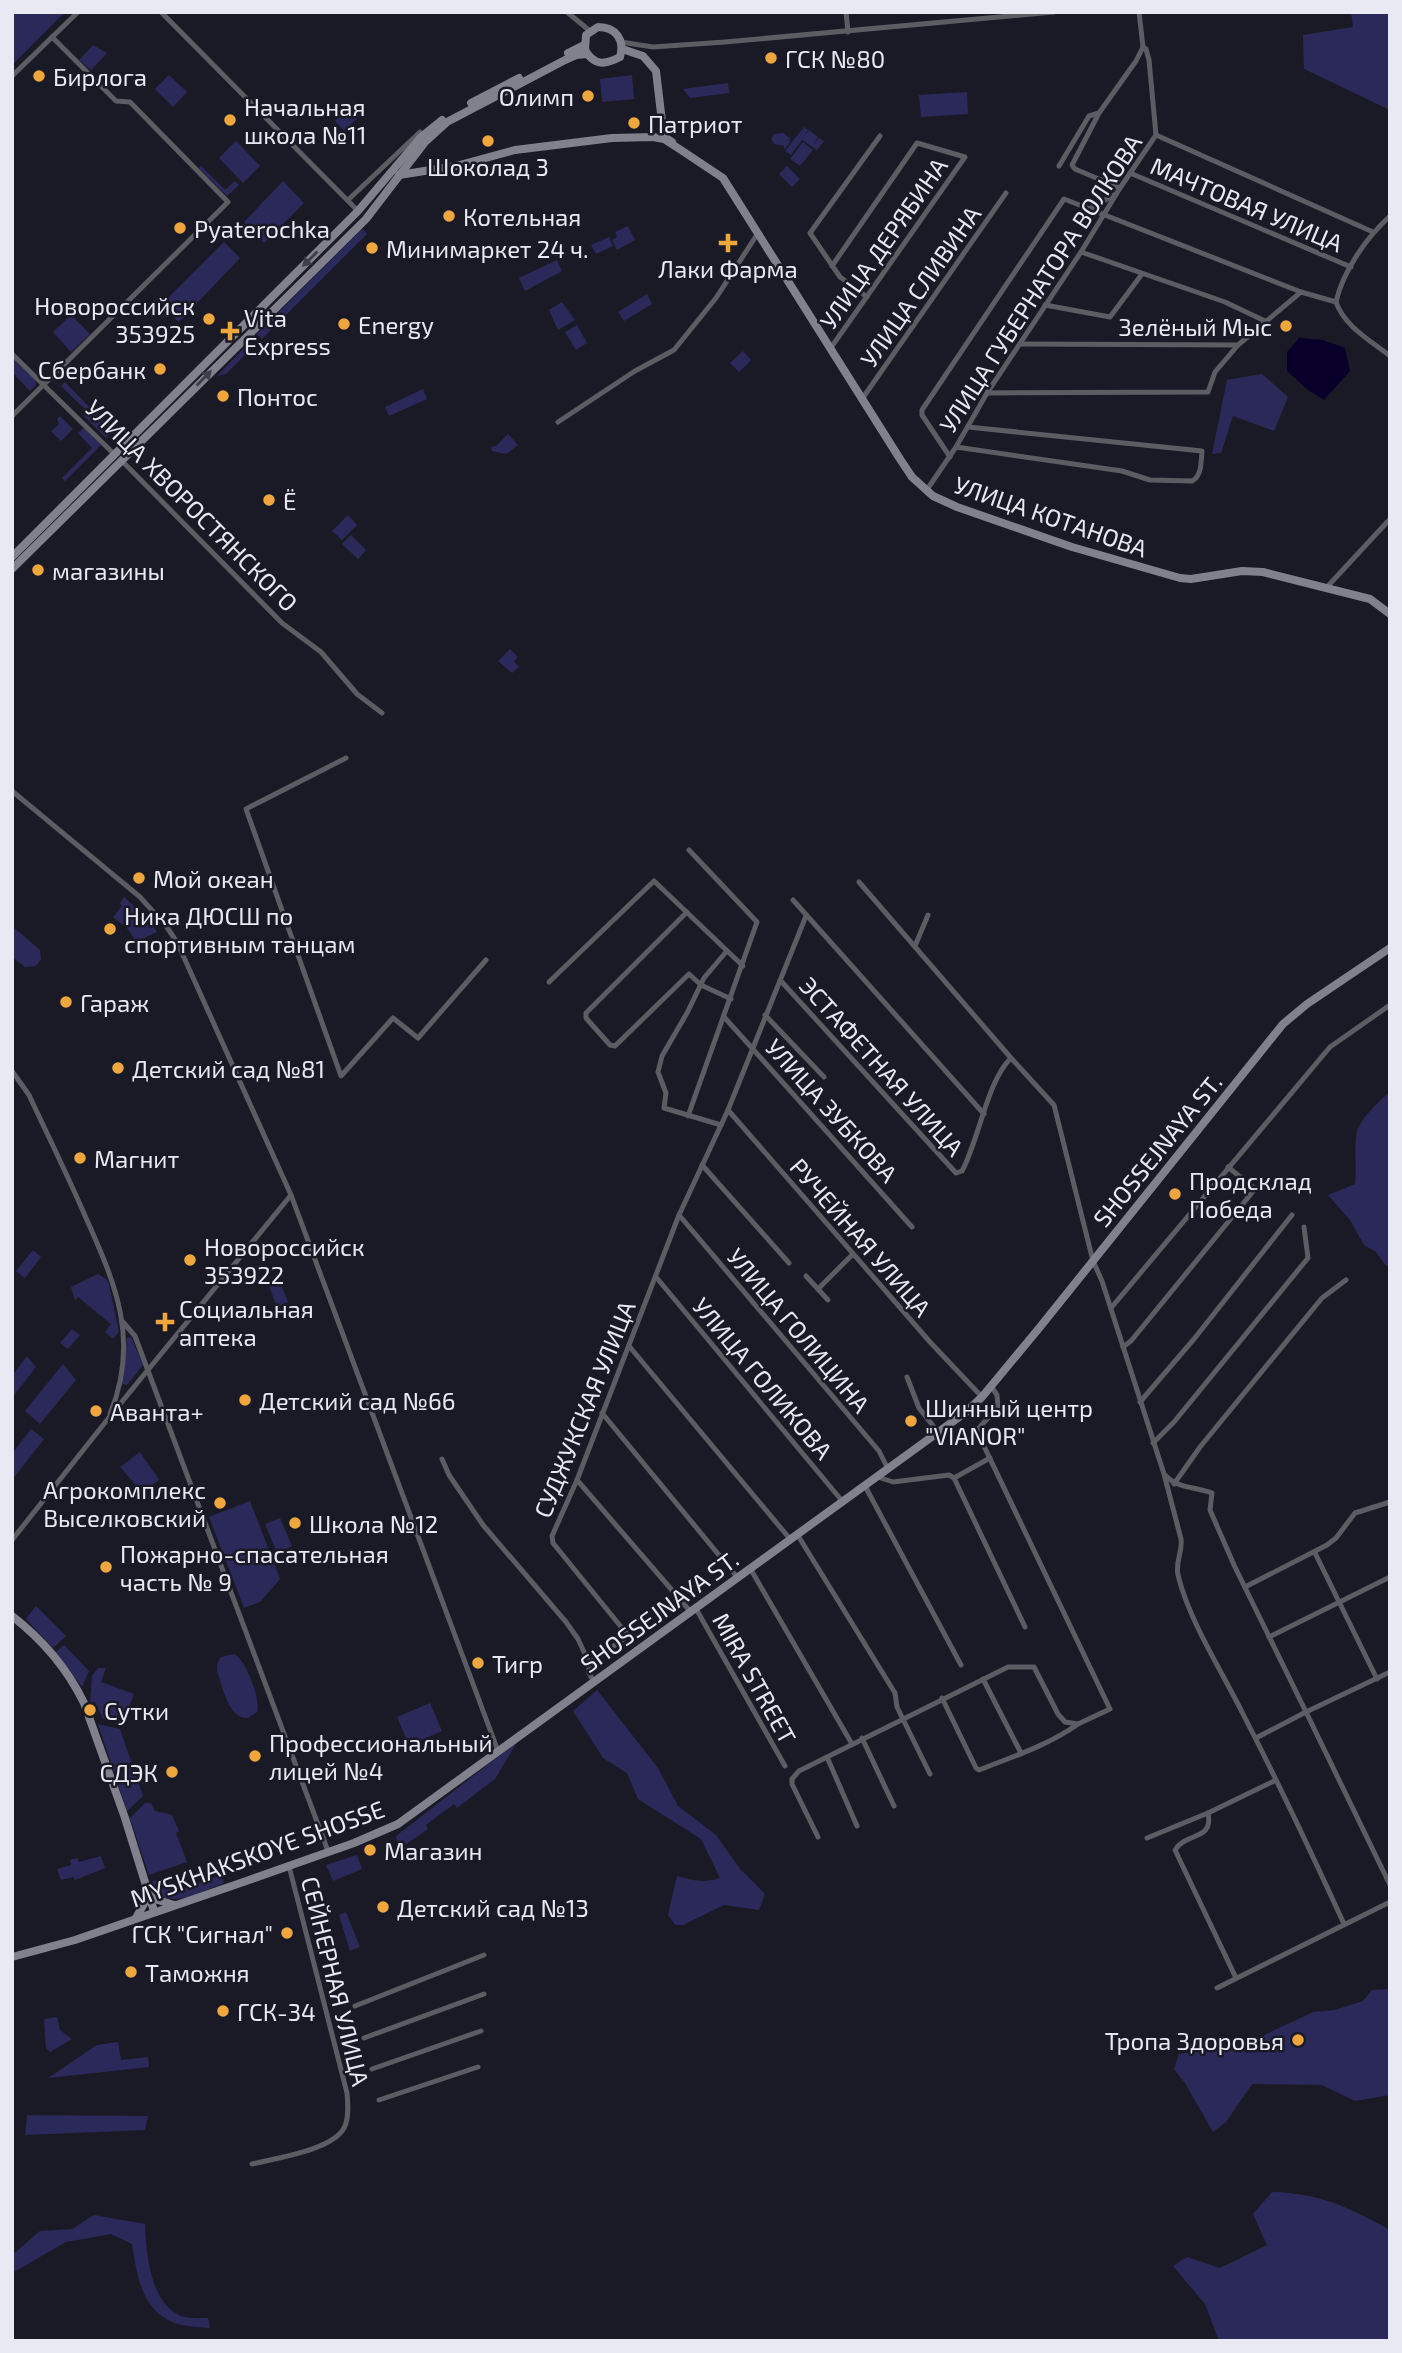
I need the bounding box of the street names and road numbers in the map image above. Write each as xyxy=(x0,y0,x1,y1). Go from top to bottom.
street label: УЛИЦА ГУБЕРНАТОРА ВОЛКОВА xyxy=(933,129,1147,437)
street label: МАЧТОВАЯ УЛИЦА xyxy=(1147,150,1347,258)
street label: УЛИЦА ДЕРЯБИНА xyxy=(813,152,953,334)
street label: УЛИЦА СЛИВИНА xyxy=(854,200,986,372)
street label: УЛИЦА ХВОРОСТЯНСКОГО xyxy=(80,393,304,617)
street label: УЛИЦА КОТАНОВА xyxy=(951,469,1151,563)
street label: ЭСТАФЕТНАЯ УЛИЦА xyxy=(794,971,970,1161)
street label: УЛИЦА ЗУБКОВА xyxy=(760,1032,904,1188)
street label: SHOSSEJNAYA ST. xyxy=(1087,1068,1227,1232)
street label: РУЧЕЙНАЯ УЛИЦА xyxy=(784,1152,938,1322)
street label: УЛИЦА ГОЛИЦИНА xyxy=(722,1242,876,1418)
street label: УЛИЦА ГОЛИКОВА xyxy=(687,1291,839,1465)
street label: СУДЖУКСКАЯ УЛИЦА xyxy=(527,1296,641,1522)
street label: SHOSSEJNAYA ST. xyxy=(574,1544,744,1678)
street label: MIRA STREET xyxy=(707,1608,803,1748)
street label: MYSKHAKSKOYE SHOSSE xyxy=(126,1793,388,1913)
street label: СЕЙНЕРНАЯ УЛИЦА xyxy=(296,1873,376,2089)

